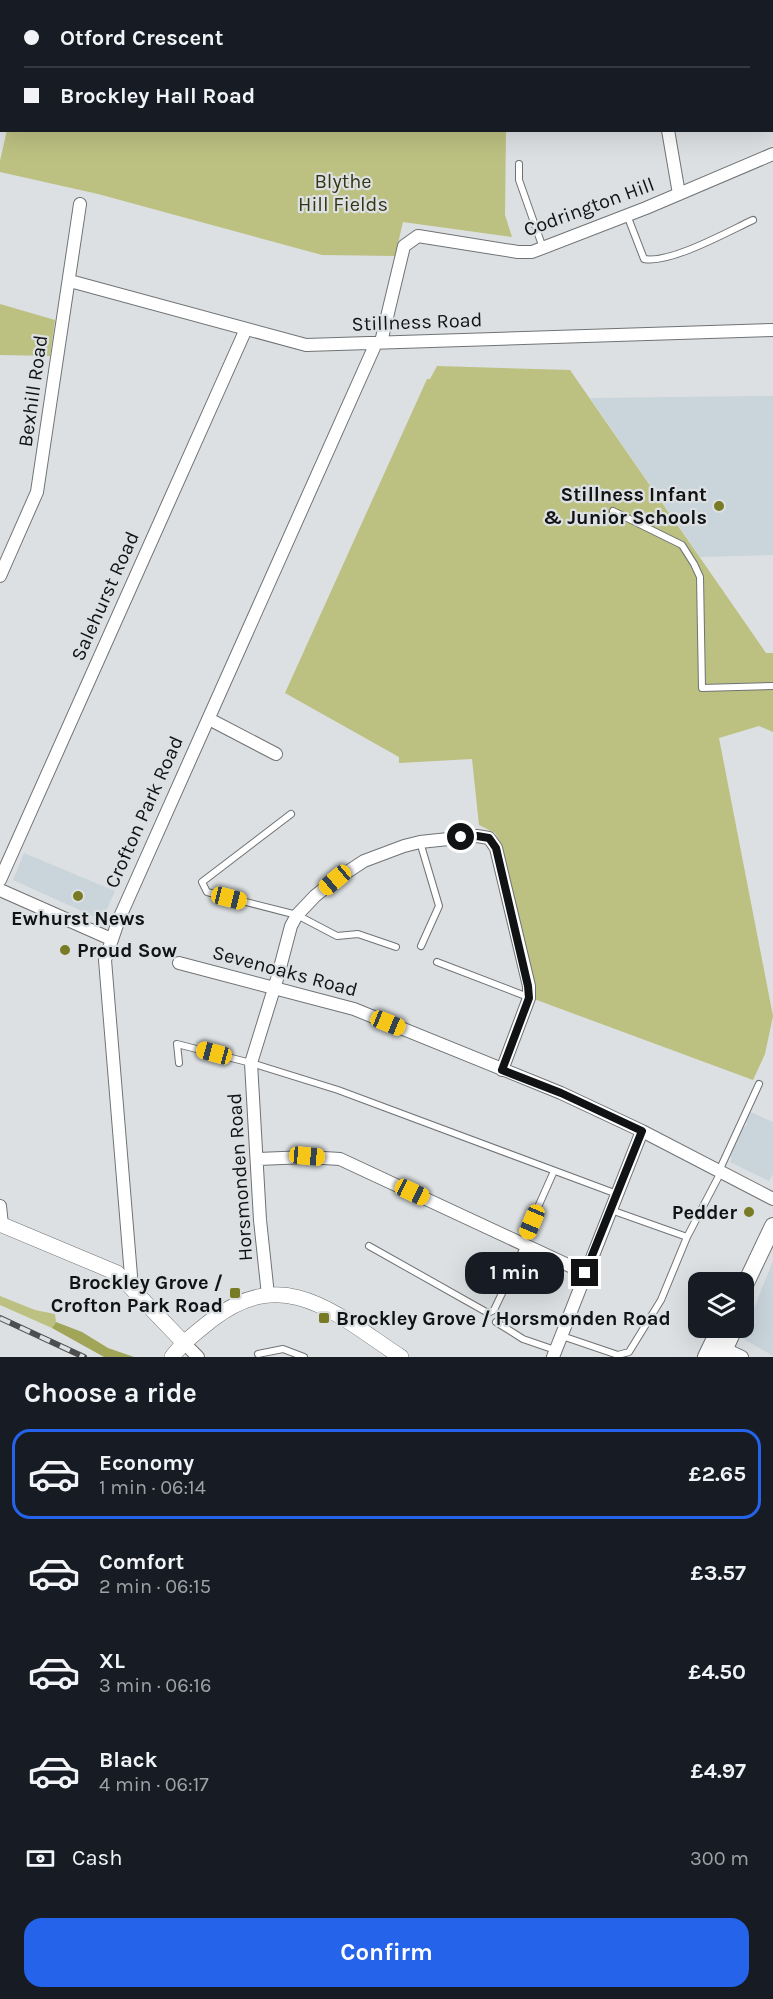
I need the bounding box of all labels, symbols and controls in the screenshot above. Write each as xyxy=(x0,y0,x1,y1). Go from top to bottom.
text: Otford Crescent xyxy=(60,25,223,51)
text: Brockley Hall Road xyxy=(60,83,255,109)
park label: Blythe Hill Fields xyxy=(298,170,388,216)
street label: Codrington Hill xyxy=(521,173,657,241)
street label: Stillness Road xyxy=(351,308,483,336)
street label: Bexhill Road xyxy=(14,333,52,449)
place label: Stillness Infant & Junior Schools xyxy=(543,483,707,529)
marker: Stillness Infant & Junior Schools xyxy=(712,499,726,513)
street label: Salehurst Road xyxy=(66,528,144,664)
street label: Crofton Park Road xyxy=(100,732,188,892)
route start xyxy=(447,823,474,850)
car xyxy=(315,862,355,898)
car xyxy=(209,885,249,911)
marker: Ewhurst News xyxy=(71,889,85,903)
place label: Ewhurst News xyxy=(11,907,145,930)
place label: Proud Sow xyxy=(77,939,177,962)
street label: Sevenoaks Road xyxy=(210,941,360,1001)
marker: Proud Sow xyxy=(58,943,72,957)
car xyxy=(368,1008,408,1038)
car xyxy=(194,1040,234,1066)
street label: Horsmonden Road xyxy=(223,1092,257,1262)
car xyxy=(288,1145,326,1167)
car xyxy=(392,1176,432,1208)
place label: Pedder xyxy=(672,1201,737,1224)
car xyxy=(517,1202,547,1242)
marker: Pedder xyxy=(742,1205,756,1219)
callout: 1 min xyxy=(465,1252,564,1294)
route end xyxy=(571,1259,598,1286)
text: 1 min xyxy=(489,1261,540,1284)
place label: Brockley Grove / Crofton Park Road xyxy=(51,1271,223,1317)
map controls xyxy=(688,1272,754,1338)
button: layers xyxy=(688,1272,754,1338)
marker: Brockley Grove / Crofton Park Road xyxy=(228,1286,242,1300)
place label: Brockley Grove / Horsmonden Road xyxy=(336,1307,671,1330)
marker: Brockley Grove / Horsmonden Road xyxy=(317,1311,331,1325)
text: Choose a ride xyxy=(24,1377,197,1409)
icon: car xyxy=(27,1447,81,1501)
text: Economy xyxy=(99,1450,194,1476)
text: £2.65 xyxy=(689,1461,746,1487)
text: 1 min · 06:14 xyxy=(99,1476,206,1499)
icon: car xyxy=(27,1546,81,1600)
text: Comfort xyxy=(99,1549,184,1575)
text: £3.57 xyxy=(691,1560,746,1586)
text: 2 min · 06:15 xyxy=(99,1575,211,1598)
icon: car xyxy=(27,1645,81,1699)
text: XL xyxy=(99,1648,125,1674)
text: £4.50 xyxy=(688,1659,746,1685)
text: 3 min · 06:16 xyxy=(99,1674,211,1697)
icon: car xyxy=(27,1744,81,1798)
text: Black xyxy=(99,1747,158,1773)
text: £4.97 xyxy=(691,1758,746,1784)
text: 4 min · 06:17 xyxy=(99,1773,209,1796)
icon: cash xyxy=(24,1842,57,1875)
text: Cash xyxy=(72,1845,122,1871)
text: 300 m xyxy=(690,1847,749,1870)
button: Confirm xyxy=(24,1918,749,1987)

